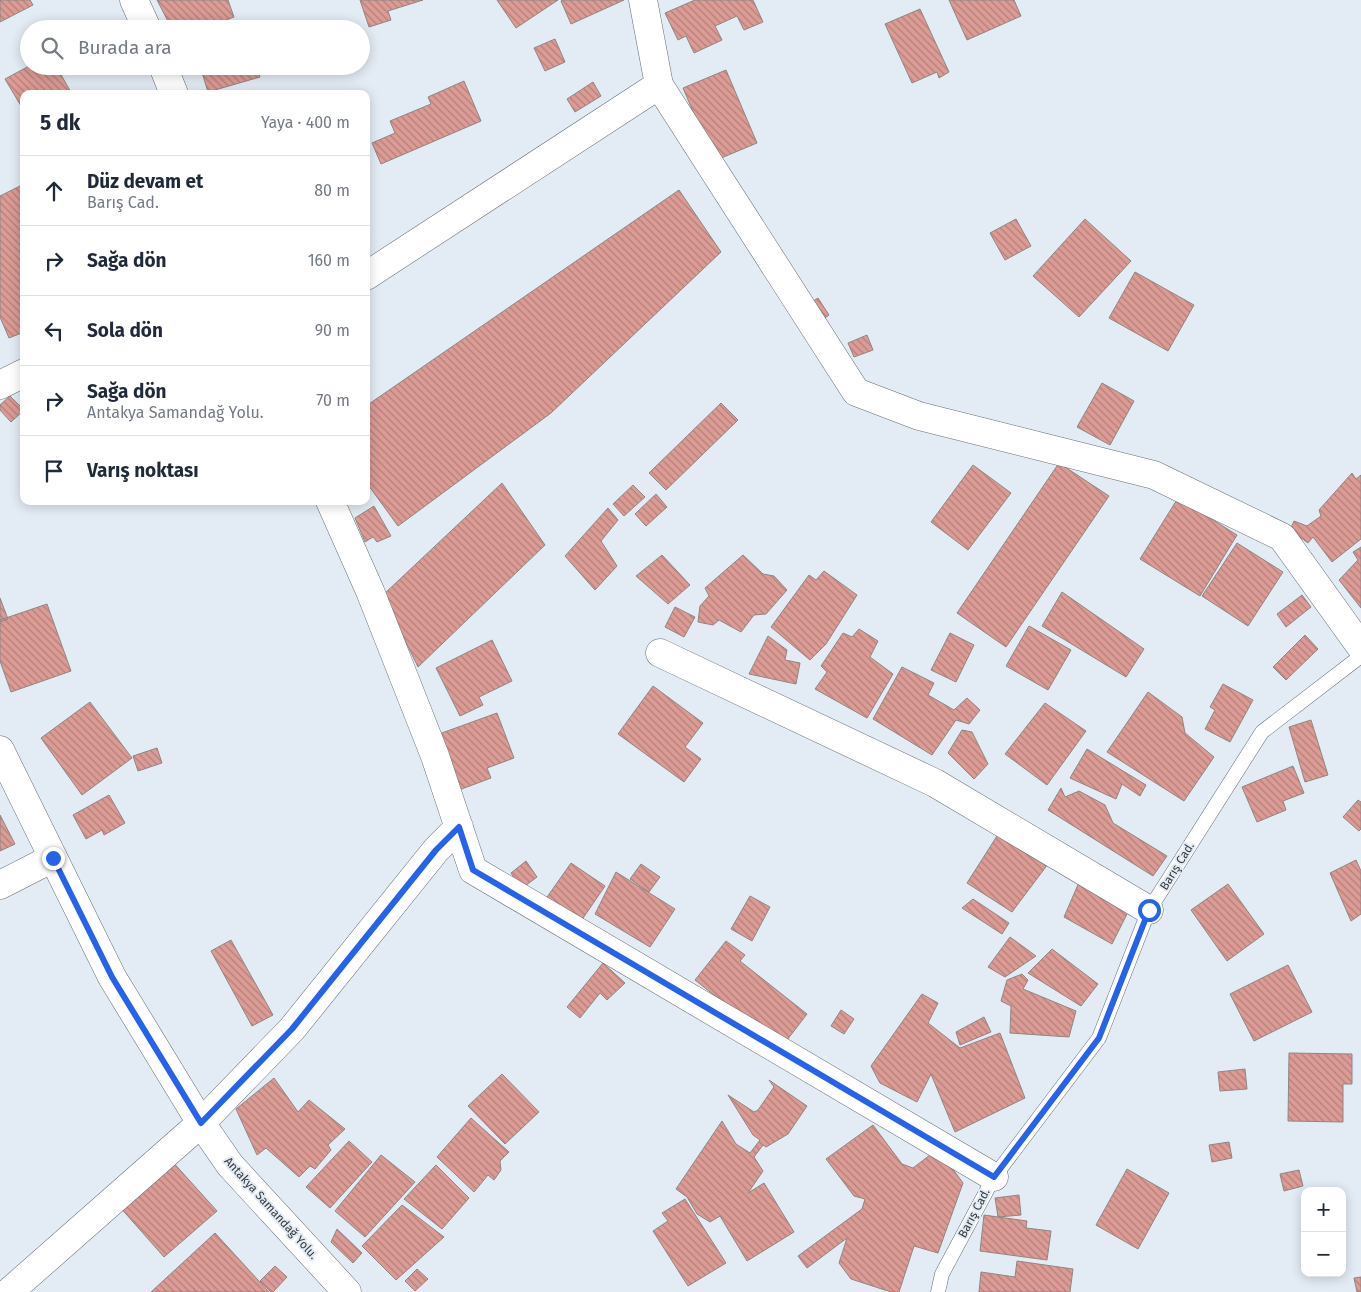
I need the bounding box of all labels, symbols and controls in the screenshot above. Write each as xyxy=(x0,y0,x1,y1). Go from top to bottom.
search box xyxy=(20,20,370,75)
icon: search xyxy=(38,34,66,62)
text: Burada ara xyxy=(78,36,172,59)
text: 5 dk xyxy=(40,110,80,136)
text: Yaya · 400 m xyxy=(261,113,350,132)
text: Düz devam et xyxy=(87,170,203,193)
icon: ahead xyxy=(40,177,68,205)
text: 80 m xyxy=(314,181,350,200)
text: Barış Cad. xyxy=(87,193,159,212)
icon: right xyxy=(40,247,68,275)
text: Sağa dön xyxy=(87,249,167,272)
text: 160 m xyxy=(308,251,350,270)
icon: left xyxy=(40,317,68,345)
text: Sola dön xyxy=(87,319,163,342)
text: 90 m xyxy=(315,321,350,340)
text: Sağa dön xyxy=(87,380,167,403)
icon: right xyxy=(40,387,68,415)
text: 70 m xyxy=(316,391,350,410)
text: Antakya Samandağ Yolu. xyxy=(87,403,264,422)
icon: arrive xyxy=(40,457,68,485)
text: Varış noktası xyxy=(87,459,199,482)
street label: Barış Cad. xyxy=(1157,839,1197,893)
route end xyxy=(42,847,65,870)
route start xyxy=(1138,899,1161,922)
street label: Antakya Samandağ Yolu. xyxy=(221,1154,321,1262)
street label: Barış Cad. xyxy=(955,1186,993,1240)
map controls xyxy=(1301,1187,1346,1277)
button: + xyxy=(1301,1187,1346,1232)
button: − xyxy=(1301,1232,1346,1277)

